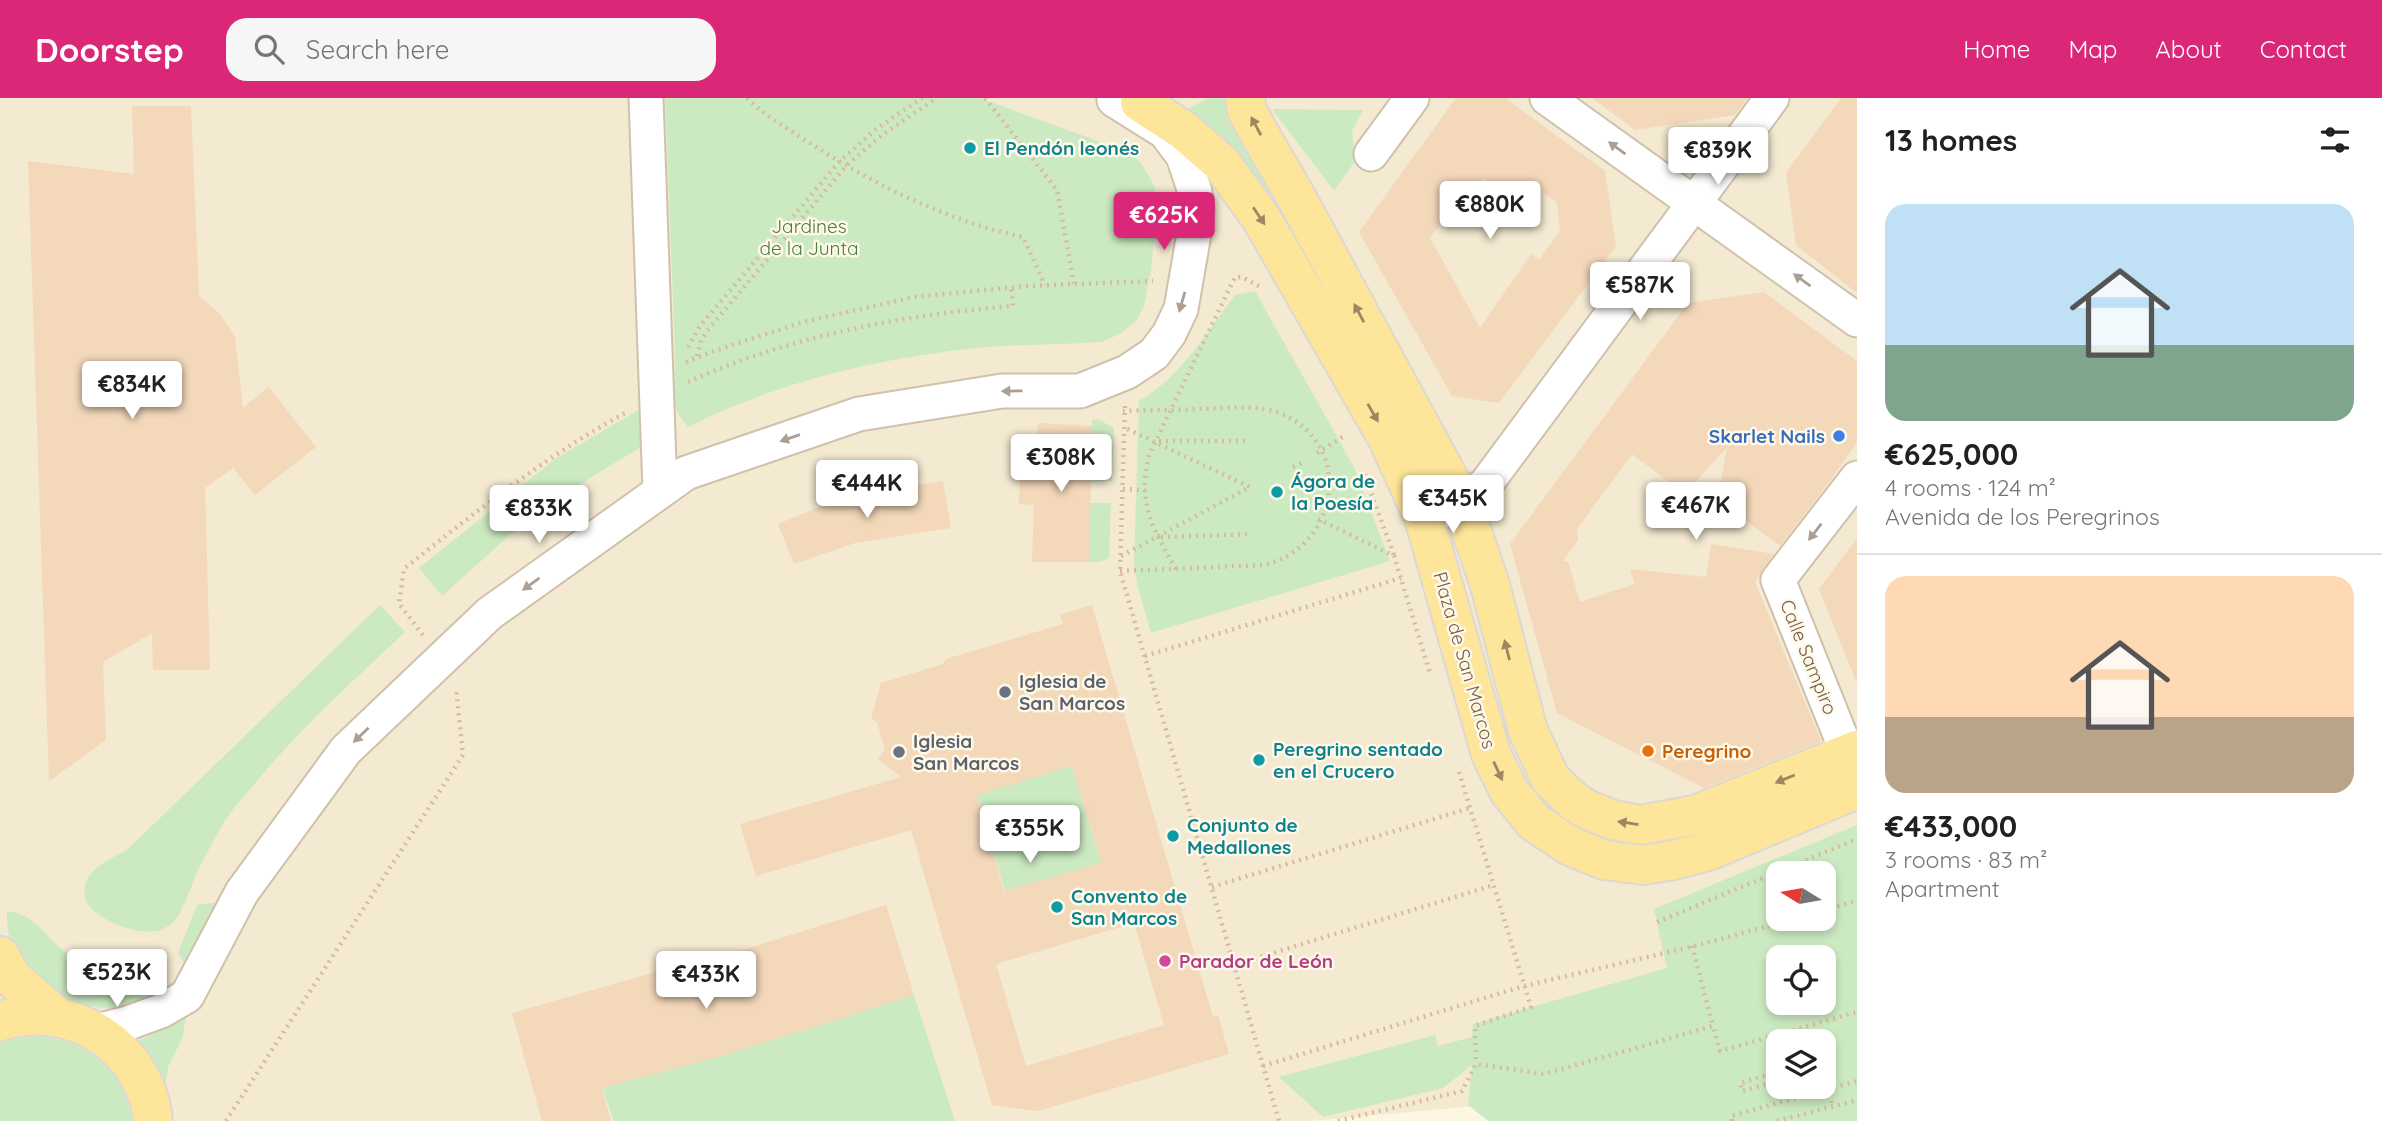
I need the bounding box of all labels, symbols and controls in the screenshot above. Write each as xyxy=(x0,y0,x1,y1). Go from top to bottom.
search box xyxy=(226,18,716,81)
text: Doorstep xyxy=(35,29,184,70)
icon: search xyxy=(250,30,288,68)
text: Search here xyxy=(306,33,449,66)
text: Home xyxy=(1963,34,2030,64)
text: Map xyxy=(2068,34,2117,64)
text: About xyxy=(2155,34,2222,64)
text: Contact xyxy=(2260,34,2347,64)
one-way arrow xyxy=(1250,116,1262,136)
text: 13 homes xyxy=(1885,121,2017,159)
icon: filters xyxy=(2316,121,2354,159)
pin: €839K xyxy=(1669,127,1767,187)
text: €839K xyxy=(1684,135,1752,164)
place label: El Pendón leonés xyxy=(984,136,1139,160)
marker: El Pendón leonés xyxy=(962,140,978,156)
one-way arrow xyxy=(1608,141,1626,155)
pin: €880K xyxy=(1441,181,1539,241)
text: €880K xyxy=(1456,189,1524,218)
pin: €625K xyxy=(1115,192,1213,252)
text: €625K xyxy=(1130,200,1198,229)
one-way arrow xyxy=(1252,206,1265,225)
park label: Jardines de la Junta xyxy=(759,214,859,260)
icon: home xyxy=(2057,250,2183,376)
pin: €587K xyxy=(1591,262,1689,322)
text: €587K xyxy=(1606,270,1674,299)
one-way arrow xyxy=(1793,273,1811,288)
one-way arrow xyxy=(1176,292,1186,313)
one-way arrow xyxy=(1354,303,1366,323)
pin: €834K xyxy=(83,362,181,421)
text: €834K xyxy=(98,369,166,398)
one-way arrow xyxy=(1001,386,1023,397)
one-way arrow xyxy=(1367,403,1379,422)
place label: Skarlet Nails xyxy=(1709,424,1825,448)
marker: Skarlet Nails xyxy=(1831,428,1847,444)
one-way arrow xyxy=(780,433,801,443)
pin: €308K xyxy=(1012,434,1110,494)
text: €625,000 xyxy=(1885,435,2018,473)
text: €308K xyxy=(1027,442,1095,471)
pin: €444K xyxy=(818,460,916,520)
text: €444K xyxy=(832,468,902,497)
place label: Ágora de la Poesía xyxy=(1291,469,1375,515)
text: 4 rooms · 124 m² xyxy=(1885,473,2056,502)
pin: €345K xyxy=(1404,476,1502,535)
pin: €467K xyxy=(1647,482,1745,542)
text: €345K xyxy=(1419,483,1487,512)
marker: Ágora de la Poesía xyxy=(1269,484,1285,500)
pin: €833K xyxy=(490,486,588,545)
text: €467K xyxy=(1662,490,1730,519)
text: €833K xyxy=(506,493,572,522)
text: Avenida de los Peregrinos xyxy=(1885,502,2160,531)
one-way arrow xyxy=(1808,522,1823,540)
street label: Plaza de San Marcos xyxy=(1428,569,1502,751)
one-way arrow xyxy=(522,577,540,591)
street label: Calle Sampiro xyxy=(1775,596,1843,718)
icon: home xyxy=(2057,622,2183,748)
one-way arrow xyxy=(1501,639,1512,661)
place label: Iglesia de San Marcos xyxy=(1019,669,1125,715)
marker: Iglesia de San Marcos xyxy=(997,684,1013,700)
one-way arrow xyxy=(353,726,370,742)
place label: Iglesia San Marcos xyxy=(913,729,1019,775)
place label: Peregrino sentado en el Crucero xyxy=(1273,737,1443,783)
place label: Peregrino xyxy=(1662,739,1752,763)
marker: Peregrino xyxy=(1640,743,1656,759)
marker: Iglesia San Marcos xyxy=(891,744,907,760)
marker: Peregrino sentado en el Crucero xyxy=(1251,752,1267,768)
one-way arrow xyxy=(1493,761,1504,781)
one-way arrow xyxy=(1774,773,1795,784)
pin: €355K xyxy=(981,806,1079,865)
text: €433,000 xyxy=(1885,807,2017,845)
text: €355K xyxy=(996,813,1064,842)
place label: Conjunto de Medallones xyxy=(1187,813,1298,859)
one-way arrow xyxy=(1616,817,1638,828)
marker: Conjunto de Medallones xyxy=(1165,828,1181,844)
text: 3 rooms · 83 m² xyxy=(1885,845,2047,874)
north arrow xyxy=(1766,861,1836,931)
map controls xyxy=(1766,861,1836,1099)
text: Apartment xyxy=(1885,874,1999,903)
place label: Convento de San Marcos xyxy=(1071,884,1187,930)
marker: Convento de San Marcos xyxy=(1049,899,1065,915)
button: locate xyxy=(1766,945,1836,1015)
place label: Parador de León xyxy=(1179,949,1333,973)
pin: €523K xyxy=(68,950,166,1009)
pin: €433K xyxy=(657,951,755,1011)
marker: Parador de León xyxy=(1157,953,1173,969)
text: €523K xyxy=(83,957,151,986)
text: €433K xyxy=(672,959,740,988)
button: layers xyxy=(1766,1029,1836,1099)

